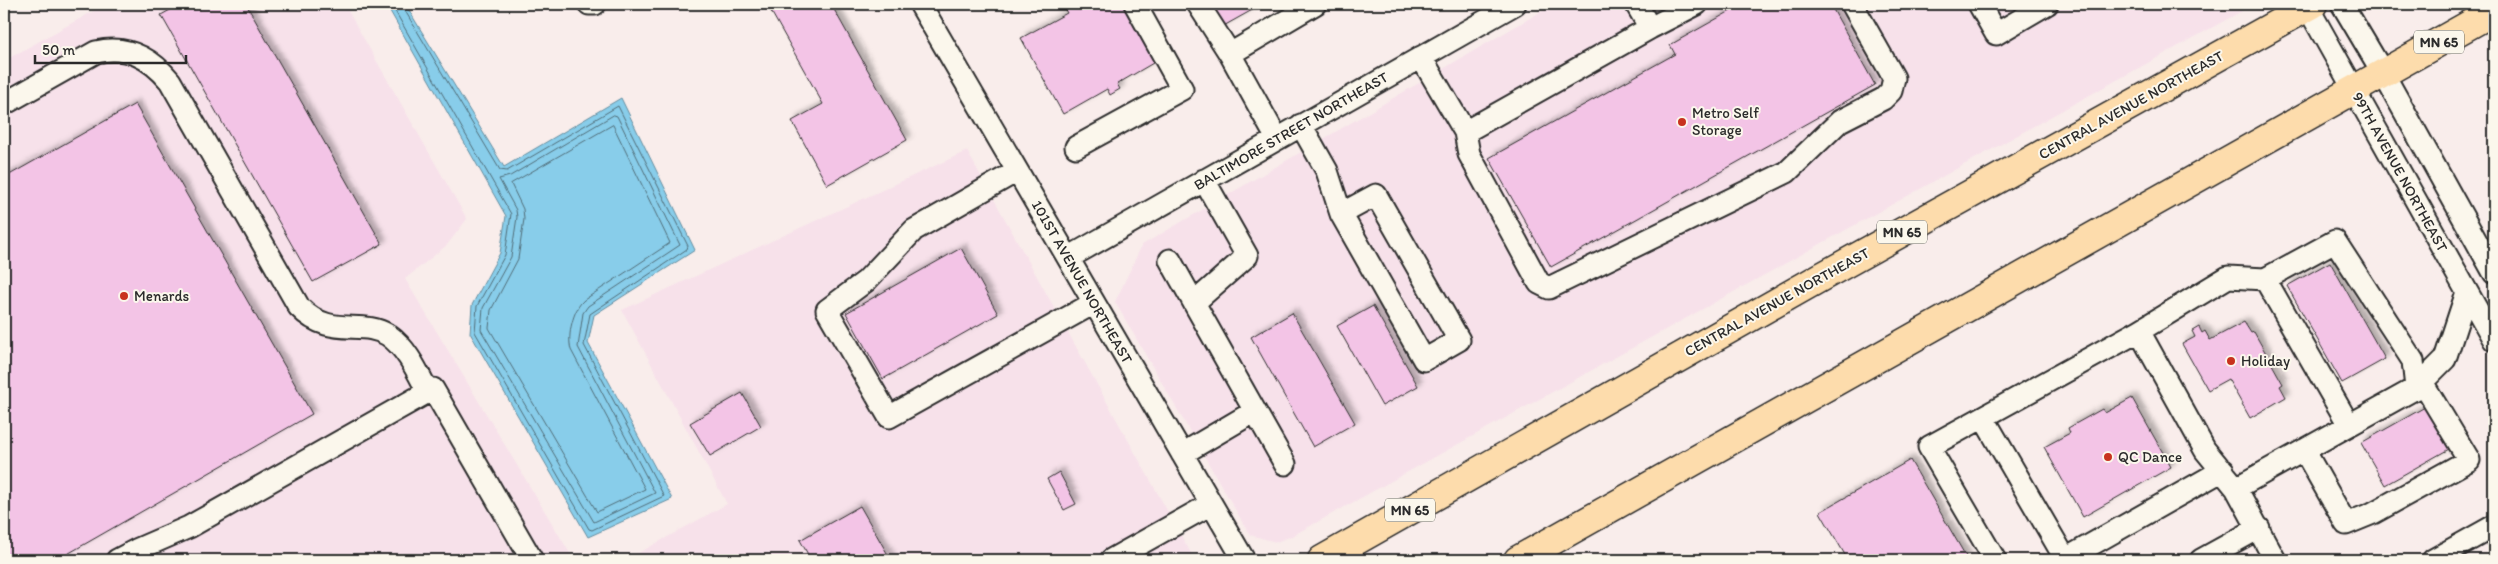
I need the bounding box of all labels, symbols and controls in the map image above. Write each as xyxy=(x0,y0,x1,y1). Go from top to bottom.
road number: MN 65 xyxy=(2414,31,2464,54)
scale bar xyxy=(35,32,186,64)
text: 50 m xyxy=(42,41,75,59)
street label: CENTRAL AVENUE NORTHEAST xyxy=(2035,46,2227,163)
street label: BALTIMORE STREET NORTHEAST xyxy=(1191,68,1392,194)
street label: 99TH AVENUE NORTHEAST xyxy=(2348,89,2452,256)
place label: Metro Self Storage xyxy=(1692,104,1759,139)
marker: Metro Self Storage xyxy=(1676,116,1688,128)
street label: 101ST AVENUE NORTHEAST xyxy=(1028,197,1137,367)
road number: MN 65 xyxy=(1877,220,1927,243)
street label: CENTRAL AVENUE NORTHEAST xyxy=(1681,243,1873,360)
place label: Menards xyxy=(134,287,190,305)
marker: Menards xyxy=(118,290,130,302)
place label: Holiday xyxy=(2241,352,2290,370)
marker: Holiday xyxy=(2225,355,2237,367)
place label: QC Dance xyxy=(2118,448,2182,466)
marker: QC Dance xyxy=(2102,451,2114,463)
road number: MN 65 xyxy=(1385,498,1435,522)

